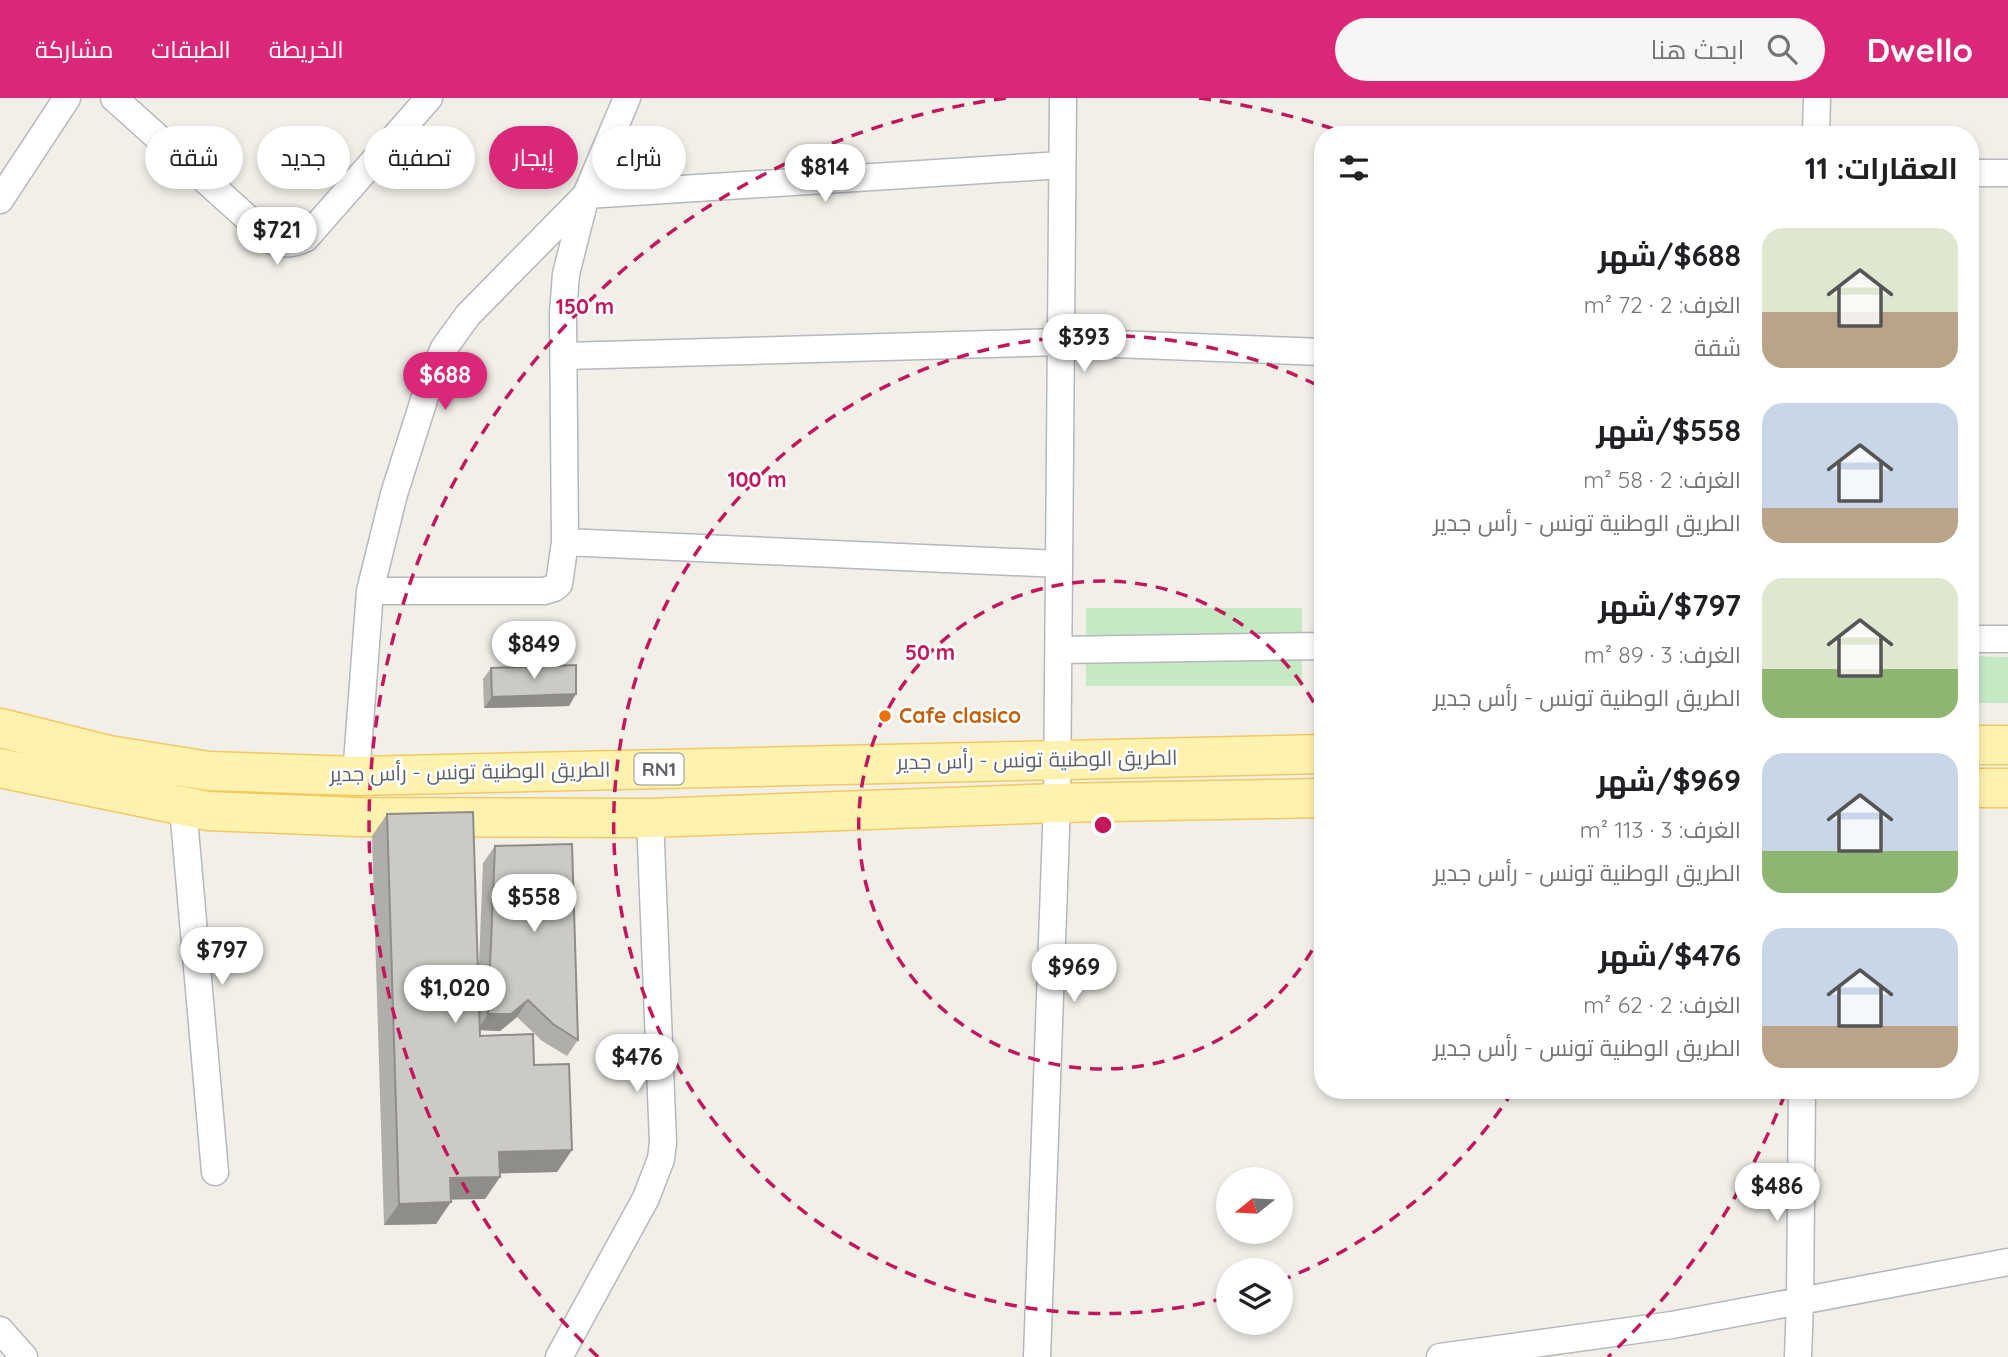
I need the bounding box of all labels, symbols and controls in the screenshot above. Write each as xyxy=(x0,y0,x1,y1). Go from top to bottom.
search box xyxy=(1335,18,1825,81)
text: Dwello xyxy=(1867,29,1973,70)
icon: search xyxy=(1763,30,1801,68)
text: ابحث هنا xyxy=(1651,33,1745,66)
text: مشاركة xyxy=(35,34,113,64)
text: الطبقات xyxy=(151,34,231,64)
text: الخريطة xyxy=(269,34,344,64)
chip: شقة xyxy=(145,126,243,189)
chip: جديد xyxy=(257,126,350,189)
chip: تصفية xyxy=(364,126,475,189)
chip: إيجار xyxy=(489,126,578,189)
chip: شراء xyxy=(592,126,686,189)
pin: $814 xyxy=(784,144,866,204)
icon: filters xyxy=(1335,149,1373,187)
text: العقارات: 11 xyxy=(1805,149,1958,187)
text: $814 xyxy=(801,152,849,181)
pin: $721 xyxy=(236,208,318,267)
text: $721 xyxy=(253,215,301,244)
text: $688/شهر xyxy=(1598,236,1741,274)
icon: home xyxy=(1818,256,1902,340)
text: الغرف: 2 · 72 m² xyxy=(1584,290,1741,319)
text: 150 m xyxy=(556,293,614,319)
pin: $393 xyxy=(1043,314,1125,374)
text: $393 xyxy=(1058,322,1110,351)
text: شقة xyxy=(1694,333,1741,362)
pin: $688 xyxy=(404,352,486,412)
text: $688 xyxy=(419,360,471,389)
text: $558/شهر xyxy=(1596,411,1741,449)
icon: home xyxy=(1818,431,1902,515)
text: الغرف: 2 · 58 m² xyxy=(1583,465,1741,494)
text: 100 m xyxy=(727,466,787,492)
text: الطريق الوطنية تونس - رأس جدير xyxy=(1433,508,1741,537)
text: $797/شهر xyxy=(1598,586,1741,624)
icon: home xyxy=(1818,606,1902,690)
pin: $849 xyxy=(493,622,575,681)
text: $849 xyxy=(508,629,560,658)
text: 50 m xyxy=(905,639,955,665)
text: الغرف: 3 · 89 m² xyxy=(1584,640,1741,669)
text: الطريق الوطنية تونس - رأس جدير xyxy=(1433,683,1741,712)
place label: Cafe clasico xyxy=(899,702,1021,728)
marker: Cafe clasico xyxy=(877,708,893,724)
street label: الطريق الوطنية تونس - رأس جدير xyxy=(895,744,1178,775)
road number: RN1 xyxy=(634,754,684,784)
street label: الطريق الوطنية تونس - رأس جدير xyxy=(328,756,611,787)
text: $969/شهر xyxy=(1597,761,1741,799)
icon: home xyxy=(1818,781,1902,865)
centre of rings xyxy=(1091,813,1115,837)
text: الغرف: 3 · 113 m² xyxy=(1580,815,1741,844)
text: الطريق الوطنية تونس - رأس جدير xyxy=(1433,858,1741,887)
pin: $558 xyxy=(493,874,575,934)
text: $558 xyxy=(508,882,560,911)
pin: $797 xyxy=(181,928,263,987)
text: $797 xyxy=(196,935,248,964)
text: $476/شهر xyxy=(1598,936,1741,974)
pin: $969 xyxy=(1033,944,1115,1004)
text: $969 xyxy=(1048,952,1100,981)
icon: home xyxy=(1818,956,1902,1040)
pin: $1,020 xyxy=(398,965,512,1025)
text: $1,020 xyxy=(420,973,490,1002)
text: الغرف: 2 · 62 m² xyxy=(1583,990,1741,1019)
text: الطريق الوطنية تونس - رأس جدير xyxy=(1433,1033,1741,1062)
pin: $476 xyxy=(596,1034,678,1094)
text: $476 xyxy=(611,1042,663,1071)
pin: $486 xyxy=(1736,1164,1818,1223)
north arrow xyxy=(1216,1167,1293,1244)
map controls xyxy=(1216,1167,1293,1335)
text: $486 xyxy=(1751,1171,1803,1200)
button: layers xyxy=(1216,1258,1293,1335)

